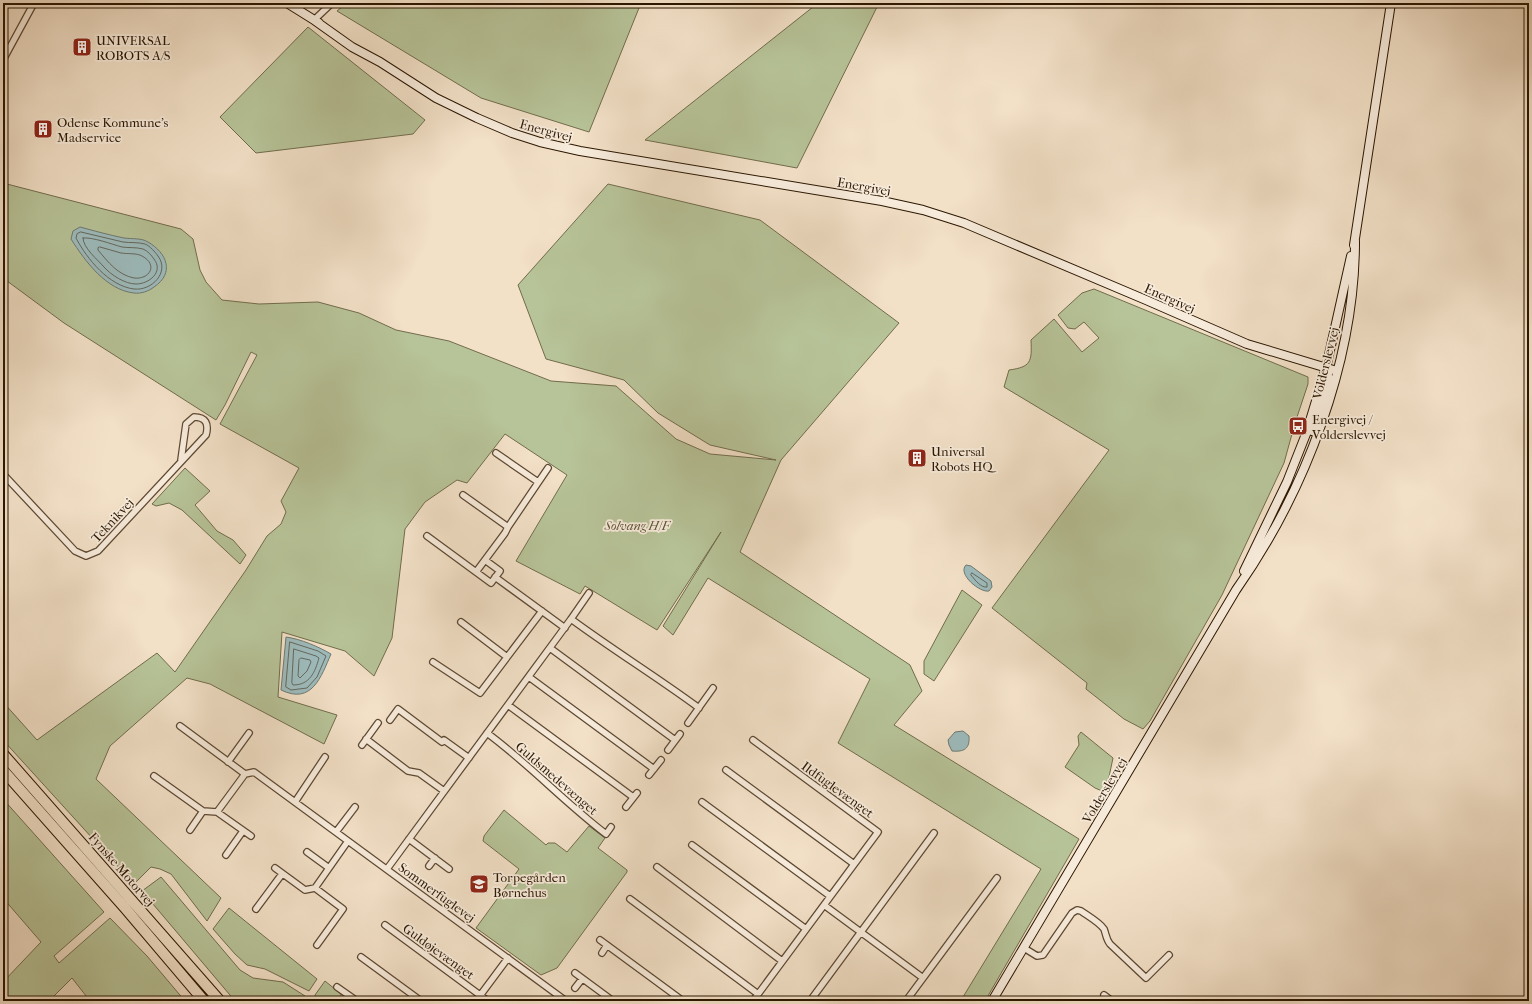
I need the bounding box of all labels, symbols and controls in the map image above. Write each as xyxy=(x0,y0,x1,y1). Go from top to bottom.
place label: UNIVERSAL ROBOTS A/S xyxy=(96,33,171,63)
building icon: UNIVERSAL ROBOTS A/S xyxy=(71,36,93,58)
place label: Odense Kommune's Madservice xyxy=(57,115,169,145)
street label: Energivej xyxy=(518,116,574,145)
building icon: Odense Kommune's Madservice xyxy=(32,118,54,140)
street label: Energivej xyxy=(836,174,892,199)
street label: Energivej xyxy=(1142,281,1198,316)
street label: Volderslevvej xyxy=(1309,325,1342,402)
place label: Energivej / Volderslevvej xyxy=(1311,412,1386,442)
bus stop icon: Energivej / Volderslevvej xyxy=(1287,415,1309,437)
place label: Universal Robots HQ xyxy=(931,444,996,474)
building icon: Universal Robots HQ xyxy=(906,447,928,469)
street label: Teknikvej xyxy=(88,495,137,546)
park label: Solvang H/F xyxy=(603,518,672,533)
street label: Guldsmedevænget xyxy=(513,739,601,818)
street label: Volderslevvej xyxy=(1078,755,1130,827)
street label: Ildfuglevænget xyxy=(799,758,877,821)
street label: Fynske Motorvej xyxy=(86,829,158,909)
street label: Sommerfuglevej xyxy=(395,860,478,925)
place label: Torpegården Børnehus xyxy=(493,870,566,900)
school or university icon: Torpegården Børnehus xyxy=(468,873,490,895)
street label: Guldøjevænget xyxy=(400,920,478,983)

